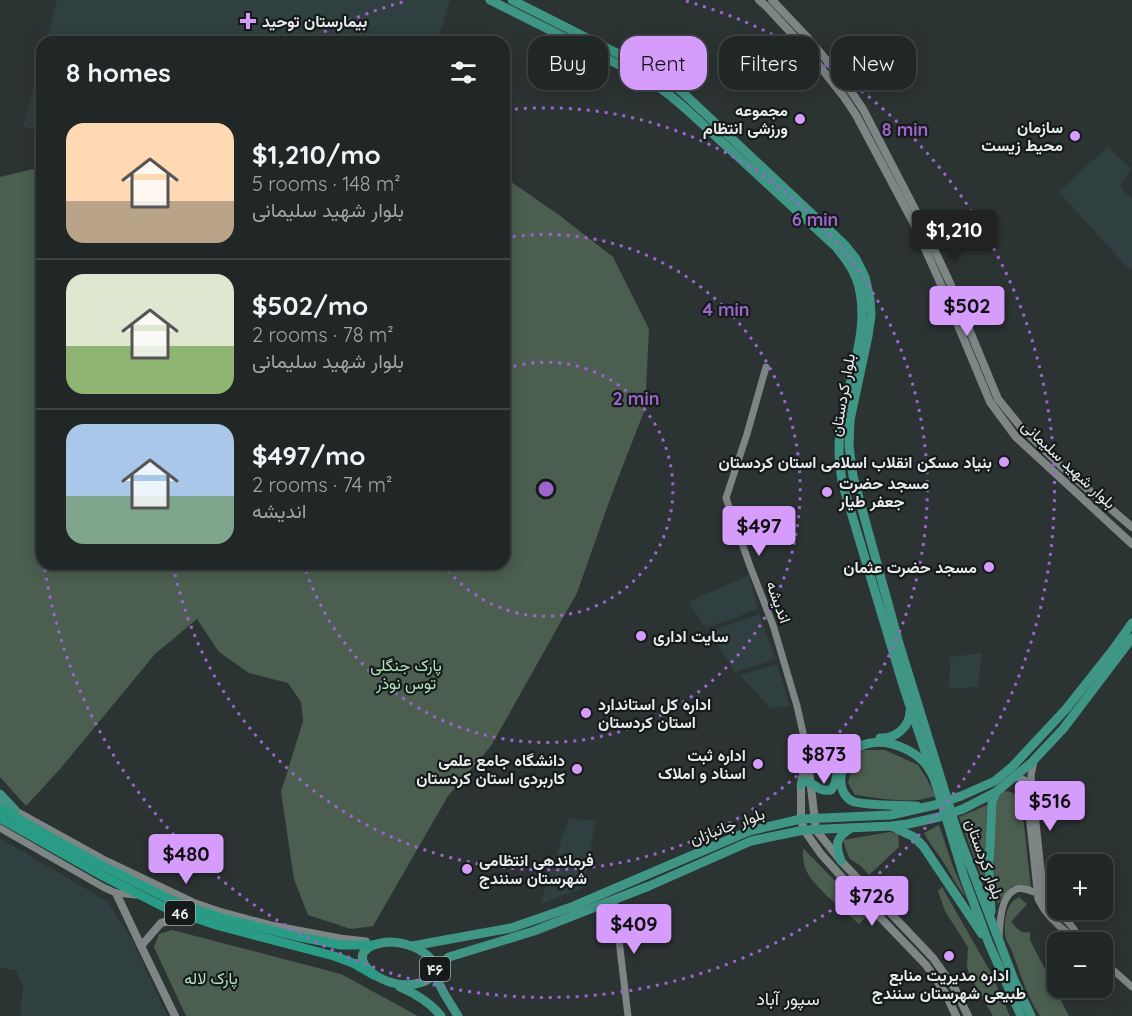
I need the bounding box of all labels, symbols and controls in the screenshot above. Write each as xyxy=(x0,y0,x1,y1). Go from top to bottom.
place label: بیمارستان توحید xyxy=(262,11,367,32)
marker: بیمارستان توحید xyxy=(239,12,257,30)
chip: Buy xyxy=(528,36,608,90)
chip: Rent xyxy=(620,36,707,90)
chip: Filters xyxy=(719,36,819,90)
chip: New xyxy=(831,36,916,90)
text: 8 homes xyxy=(66,56,171,89)
icon: filters xyxy=(447,56,480,89)
place label: مجموعه ورزشی انتظام xyxy=(703,100,788,139)
marker: مجموعه ورزشی انتظام xyxy=(793,112,807,126)
place label: سازمان محیط زیست xyxy=(981,117,1063,156)
text: 8 min xyxy=(882,118,928,141)
marker: سازمان محیط زیست xyxy=(1068,129,1082,143)
text: $1,210/mo xyxy=(252,138,381,171)
icon: home xyxy=(114,147,186,219)
text: 5 rooms · 148 m² xyxy=(252,171,401,196)
text: بلوار شهید سلیمانی xyxy=(252,197,404,222)
text: 6 min xyxy=(792,208,838,231)
pin: $1,210 xyxy=(905,210,1003,261)
text: $1,210 xyxy=(926,217,982,242)
pin: $502 xyxy=(931,286,1003,337)
text: $502/mo xyxy=(252,289,368,322)
text: $502 xyxy=(943,293,991,318)
icon: home xyxy=(114,298,186,370)
text: 4 min xyxy=(702,298,750,321)
text: 2 rooms · 78 m² xyxy=(252,322,394,347)
text: بلوار شهید سلیمانی xyxy=(252,348,404,373)
street label: بلوار کردستان xyxy=(825,352,860,438)
text: 2 min xyxy=(613,387,659,410)
street label: بلوار شهید سلیمانی xyxy=(1017,415,1120,513)
text: $497/mo xyxy=(252,439,366,472)
icon: home xyxy=(114,448,186,520)
place label: بنیاد مسکن انقلاب اسلامی استان کردستان xyxy=(719,452,992,473)
marker: بنیاد مسکن انقلاب اسلامی استان کردستان xyxy=(997,455,1011,469)
text: 2 rooms · 74 m² xyxy=(252,472,392,497)
place label: مسجد حضرت جعفر طیار xyxy=(838,473,930,512)
centre of rings xyxy=(536,479,556,499)
marker: مسجد حضرت جعفر طیار xyxy=(820,485,834,499)
text: اندیشه xyxy=(252,498,306,523)
pin: $497 xyxy=(723,506,795,557)
text: $497 xyxy=(736,513,782,538)
place label: مسجد حضرت عثمان xyxy=(843,557,977,578)
marker: مسجد حضرت عثمان xyxy=(982,560,996,574)
street label: اندیشه xyxy=(762,578,796,626)
place label: سایت اداری xyxy=(653,626,729,647)
marker: سایت اداری xyxy=(634,629,648,643)
park label: پارک جنگلی توس نوذر xyxy=(370,655,442,694)
place label: اداره کل استاندارد استان کردستان xyxy=(598,694,711,733)
marker: اداره کل استاندارد استان کردستان xyxy=(579,706,593,720)
pin: $873 xyxy=(788,734,860,785)
text: $873 xyxy=(802,741,846,766)
place label: اداره ثبت اسناد و املاک xyxy=(658,745,746,784)
place label: دانشگاه جامع علمی کاربردی استان کردستان xyxy=(416,750,565,789)
marker: اداره ثبت اسناد و املاک xyxy=(751,757,765,771)
marker: دانشگاه جامع علمی کاربردی استان کردستان xyxy=(570,762,584,776)
pin: $516 xyxy=(1014,781,1086,832)
text: $516 xyxy=(1029,788,1071,813)
street label: بلوار جانبازان xyxy=(687,803,768,850)
street label: بلوار کردستان xyxy=(960,816,1009,902)
pin: $480 xyxy=(150,834,222,885)
text: $480 xyxy=(163,841,209,866)
place label: فرماندهی انتظامی شهرستان سنندج xyxy=(479,850,594,889)
map controls xyxy=(1047,854,1113,998)
button: + xyxy=(1047,854,1113,920)
marker: فرماندهی انتظامی شهرستان سنندج xyxy=(460,862,474,876)
pin: $726 xyxy=(836,876,908,927)
text: $726 xyxy=(849,883,895,908)
road number: 46 xyxy=(165,901,195,925)
pin: $409 xyxy=(598,904,670,955)
text: $409 xyxy=(610,911,658,936)
button: − xyxy=(1047,932,1113,998)
marker: اداره مدیریت منابع طبیعی شهرستان سنندج xyxy=(942,949,956,963)
road number: ۴۶ xyxy=(420,957,450,981)
place label: اداره مدیریت منابع طبیعی شهرستان سنندج xyxy=(872,965,1026,1004)
park label: پارک لاله xyxy=(184,968,238,990)
district label: سپور آباد xyxy=(756,987,820,1011)

